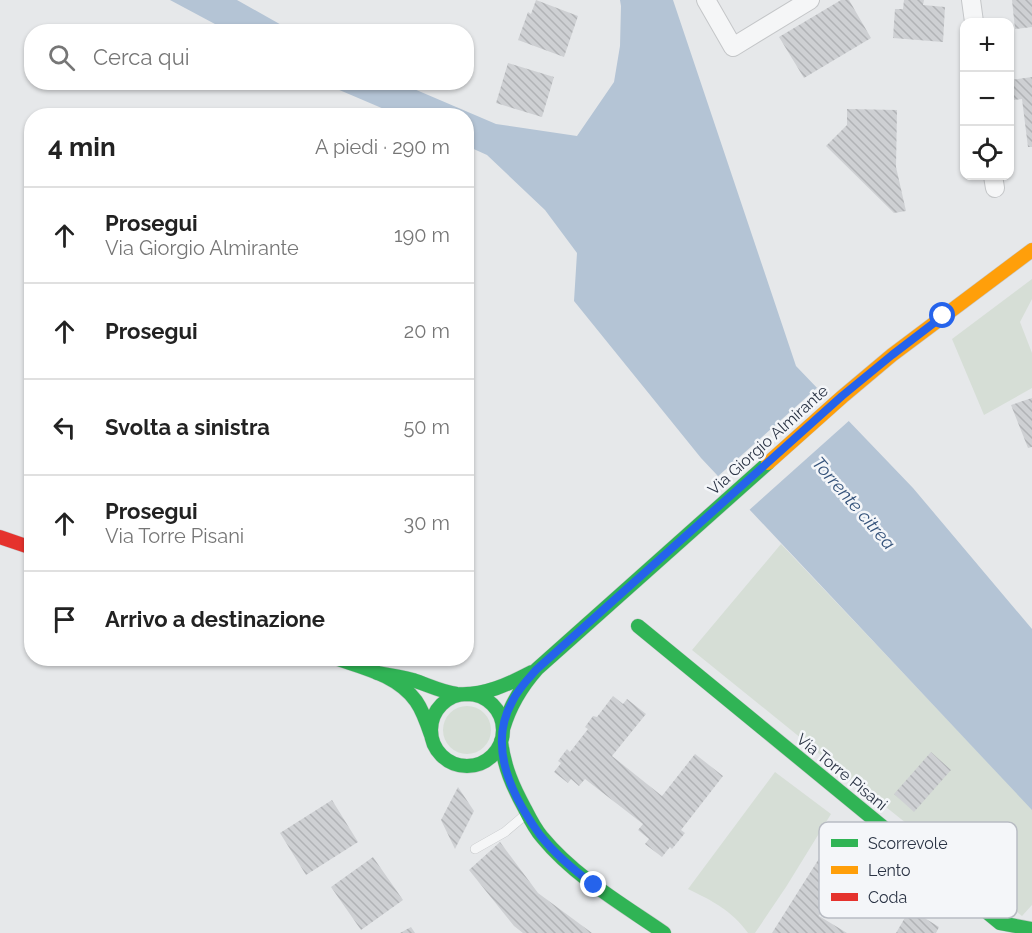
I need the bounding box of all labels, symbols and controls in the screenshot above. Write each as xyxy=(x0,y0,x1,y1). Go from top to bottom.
map controls xyxy=(960,18,1014,180)
button: + xyxy=(960,18,1014,72)
search box xyxy=(24,24,474,90)
icon: search xyxy=(45,41,78,74)
text: Cerca qui xyxy=(93,44,190,70)
button: − xyxy=(960,72,1014,126)
button: locate xyxy=(960,126,1014,180)
text: 4 min xyxy=(48,132,116,162)
text: A piedi · 290 m xyxy=(315,135,450,159)
text: Prosegui xyxy=(105,210,198,236)
icon: ahead xyxy=(48,219,81,252)
text: 190 m xyxy=(394,223,450,247)
text: Via Giorgio Almirante xyxy=(105,236,299,260)
route start xyxy=(929,302,955,328)
icon: ahead xyxy=(48,315,81,348)
text: Prosegui xyxy=(105,318,198,344)
text: 20 m xyxy=(404,319,450,343)
street label: Via Giorgio Almirante xyxy=(704,381,832,499)
icon: left xyxy=(48,411,81,444)
text: Svolta a sinistra xyxy=(105,414,270,440)
text: 50 m xyxy=(403,415,450,439)
water label: Torrente citrea xyxy=(808,452,900,554)
text: Prosegui xyxy=(105,498,198,524)
icon: ahead xyxy=(48,507,81,540)
text: 30 m xyxy=(404,511,450,535)
text: Via Torre Pisani xyxy=(105,524,244,548)
icon: arrive xyxy=(48,603,81,636)
text: Arrivo a destinazione xyxy=(105,606,325,632)
street label: Via Torre Pisani xyxy=(793,730,891,814)
legend xyxy=(819,822,1017,918)
text: Scorrevole xyxy=(868,834,948,853)
text: Lento xyxy=(868,861,911,880)
route end xyxy=(580,871,606,897)
text: Coda xyxy=(868,888,907,907)

